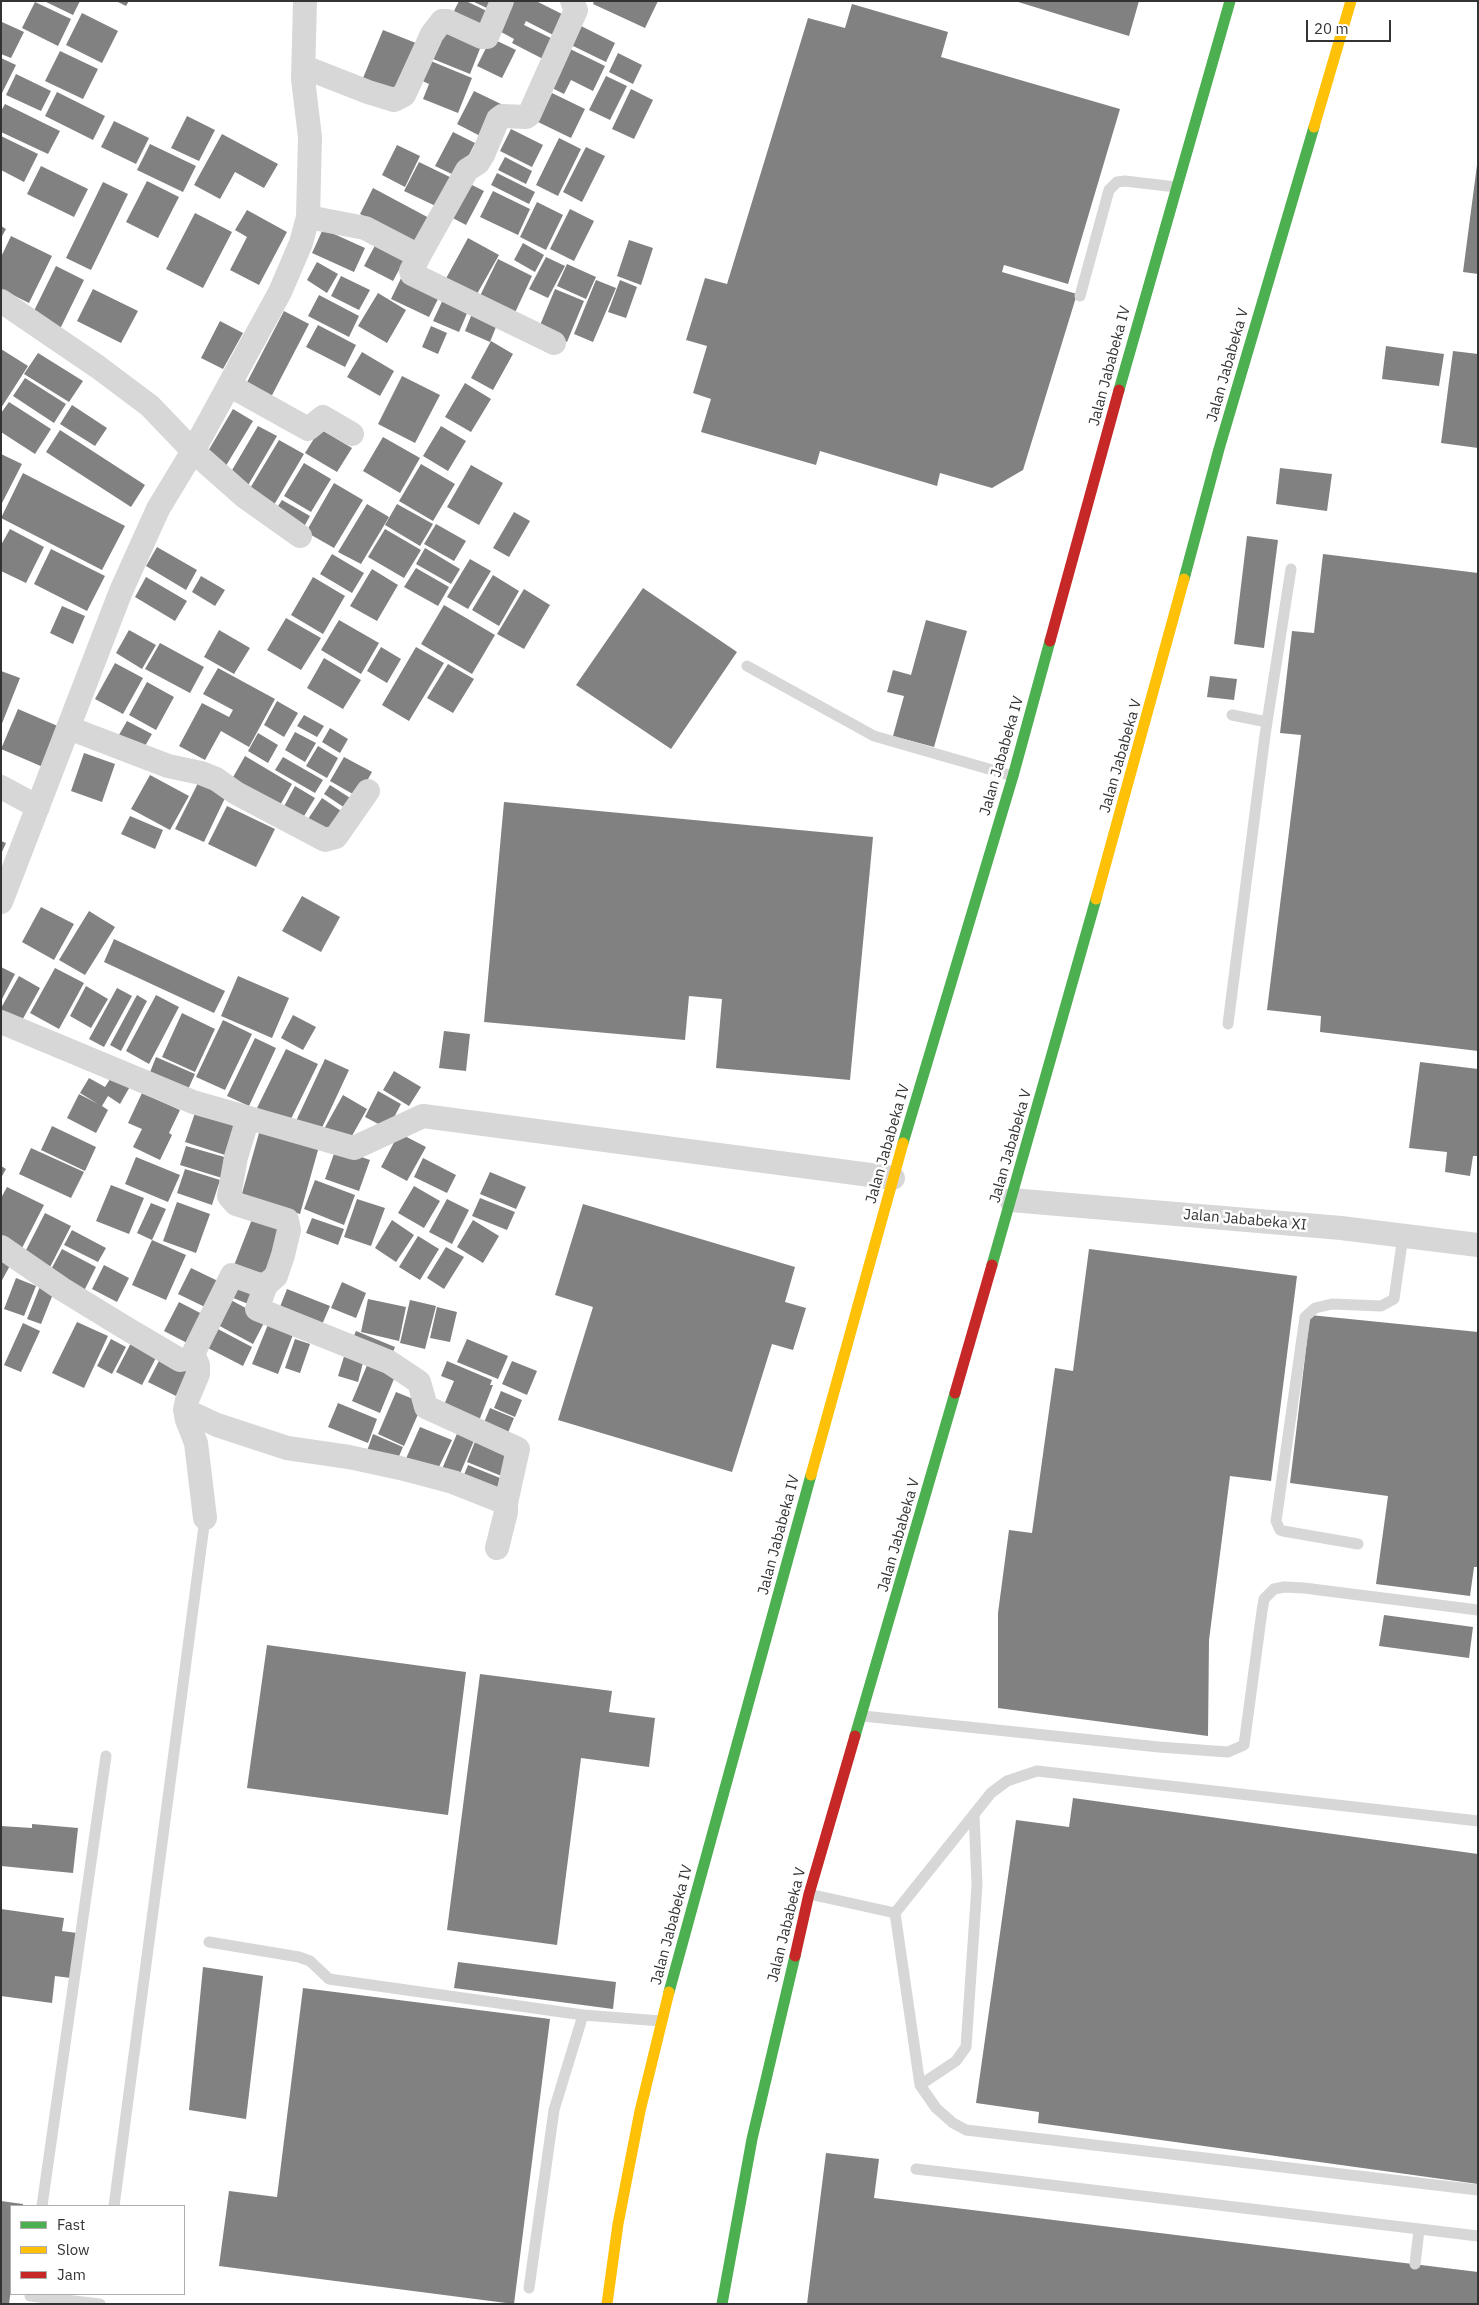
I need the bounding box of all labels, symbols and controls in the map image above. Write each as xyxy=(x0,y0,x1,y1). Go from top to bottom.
scale bar xyxy=(1309,10,1394,42)
text: 20 m xyxy=(1314,19,1349,38)
street label: Jalan Jababeka IV xyxy=(1085,304,1135,428)
street label: Jalan Jababeka V xyxy=(1203,306,1253,424)
street label: Jalan Jababeka IV xyxy=(976,694,1028,818)
street label: Jalan Jababeka V xyxy=(1096,697,1146,815)
street label: Jalan Jababeka IV xyxy=(862,1082,914,1206)
street label: Jalan Jababeka V xyxy=(986,1087,1036,1205)
street label: Jalan Jababeka XI xyxy=(1183,1206,1307,1234)
street label: Jalan Jababeka IV xyxy=(754,1473,804,1597)
street label: Jalan Jababeka V xyxy=(874,1476,924,1594)
street label: Jalan Jababeka IV xyxy=(647,1863,697,1987)
street label: Jalan Jababeka V xyxy=(764,1866,810,1984)
legend xyxy=(10,2205,185,2295)
text: Fast xyxy=(57,2215,85,2234)
text: Slow xyxy=(57,2240,90,2259)
text: Jam xyxy=(57,2265,86,2284)

